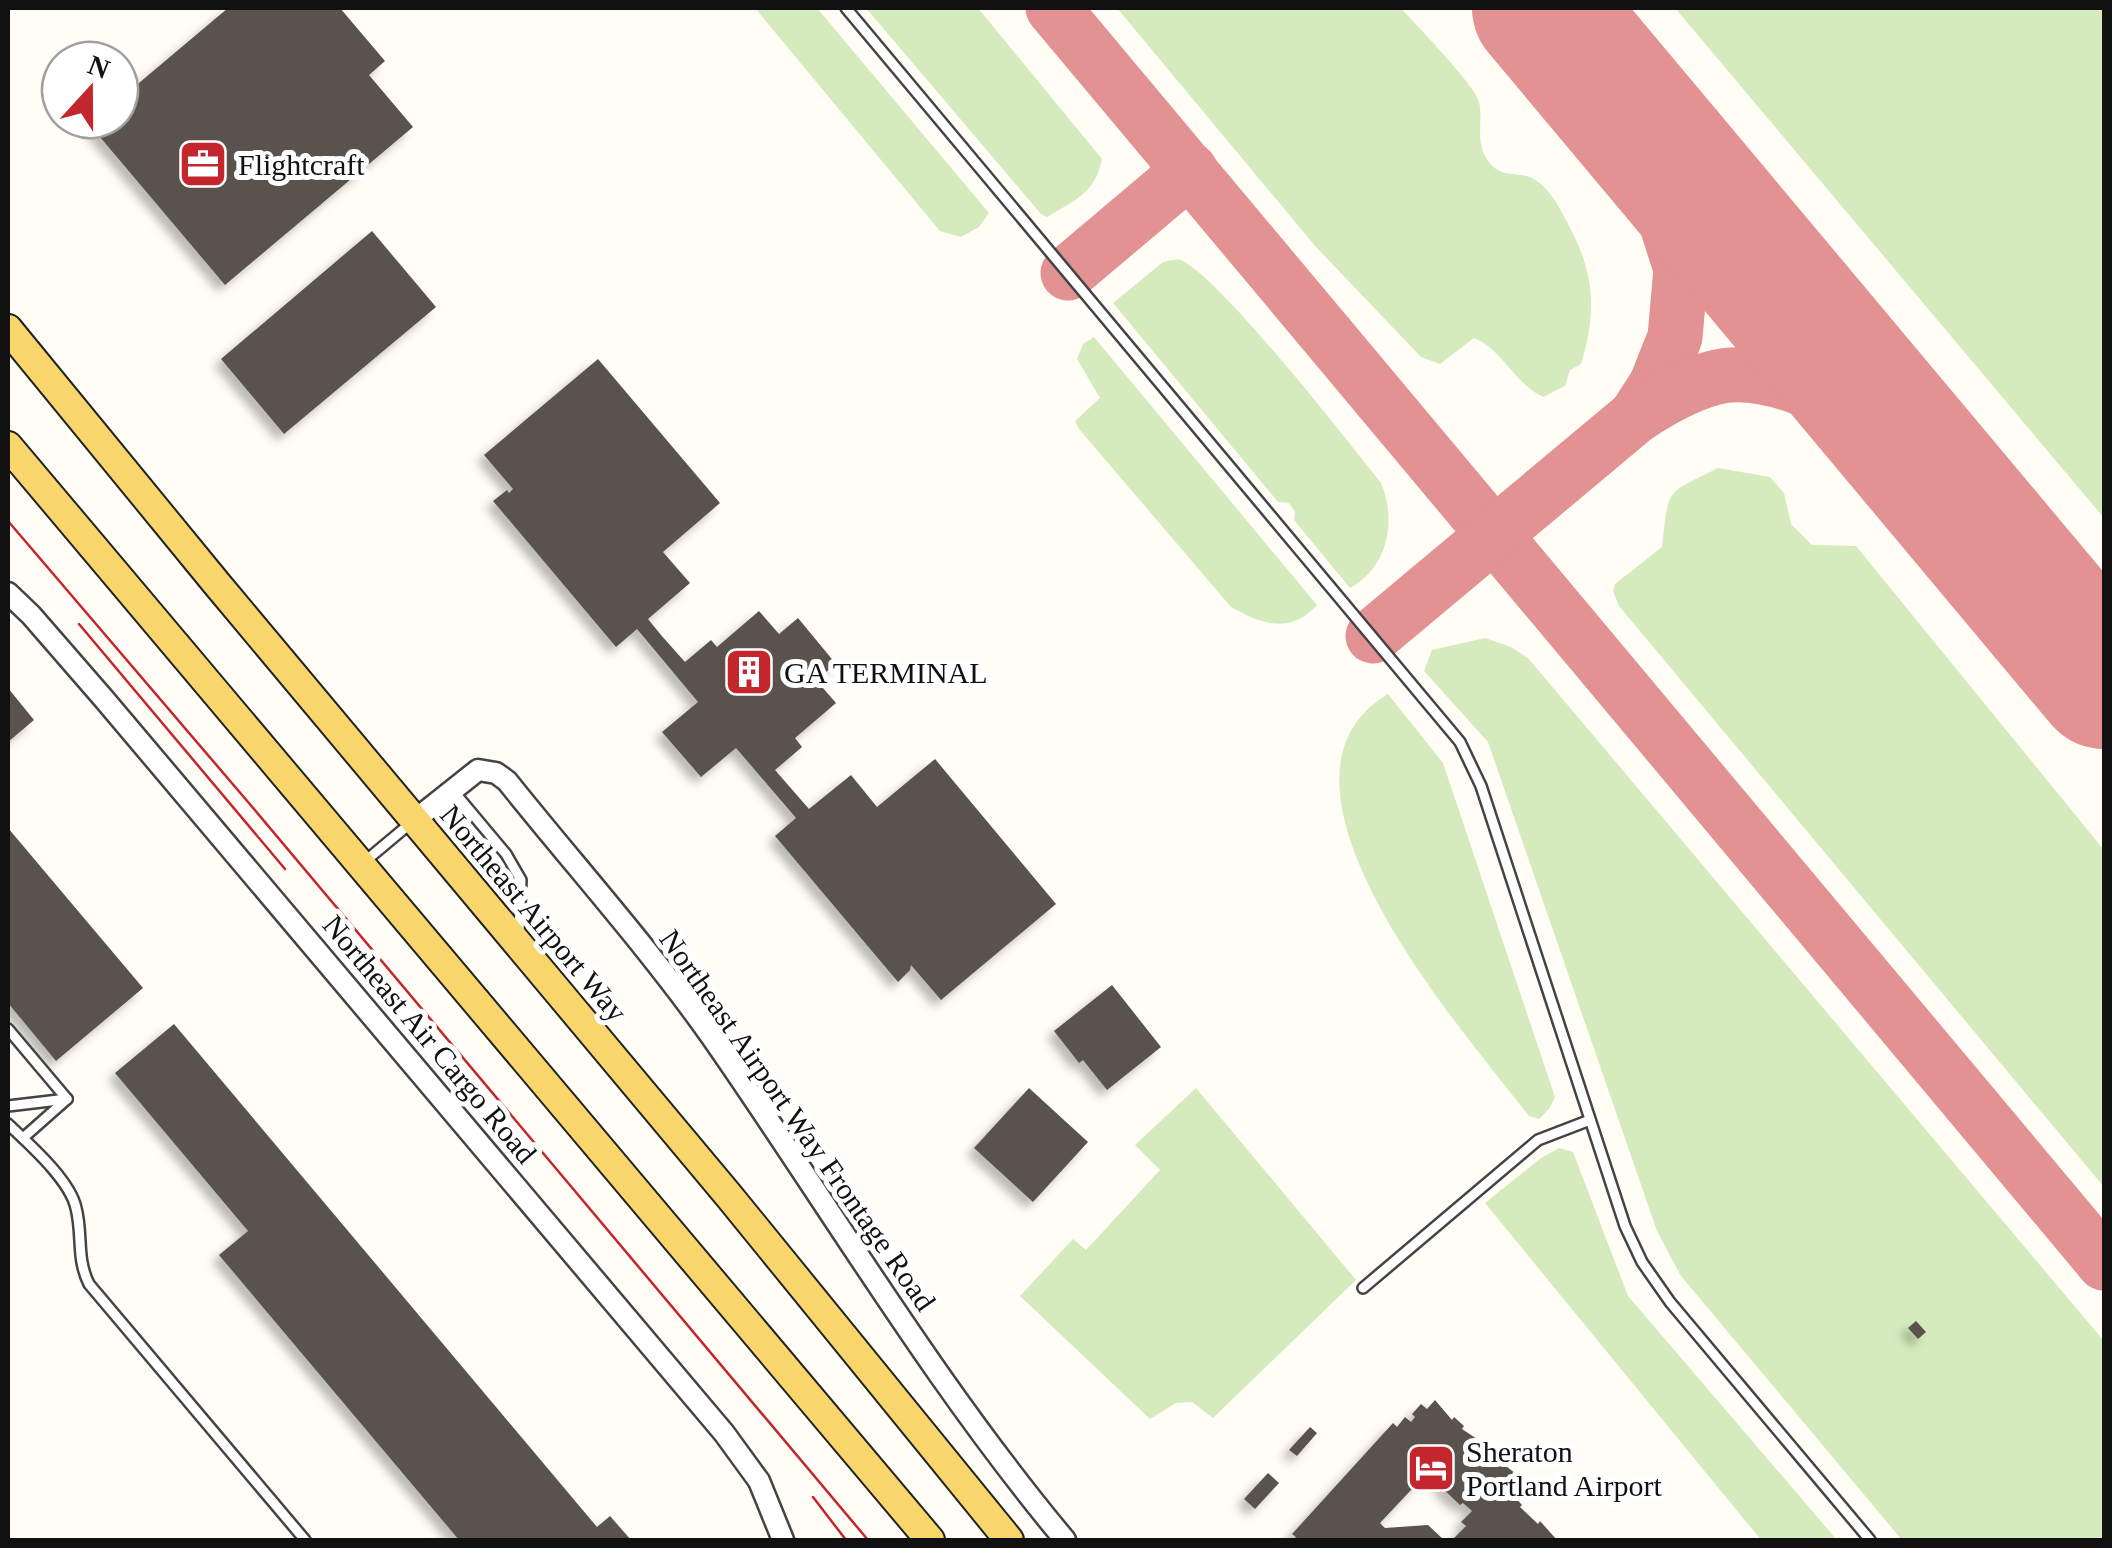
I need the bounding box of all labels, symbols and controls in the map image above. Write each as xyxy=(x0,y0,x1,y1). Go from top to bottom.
north arrow xyxy=(40,40,140,140)
text: N xyxy=(84,49,114,85)
office icon: Flightcraft xyxy=(177,138,229,190)
place label: Flightcraft xyxy=(238,148,365,181)
building icon: GA TERMINAL xyxy=(723,646,775,698)
place label: GA TERMINAL xyxy=(784,656,988,689)
street label: Northeast Airport Way xyxy=(434,798,634,1028)
street label: Northeast Air Cargo Road xyxy=(317,908,543,1170)
street label: Northeast Airport Way Frontage Road xyxy=(653,923,943,1317)
place label: Sheraton Portland Airport xyxy=(1466,1435,1662,1502)
hotel icon: Sheraton Portland Airport xyxy=(1405,1442,1457,1494)

